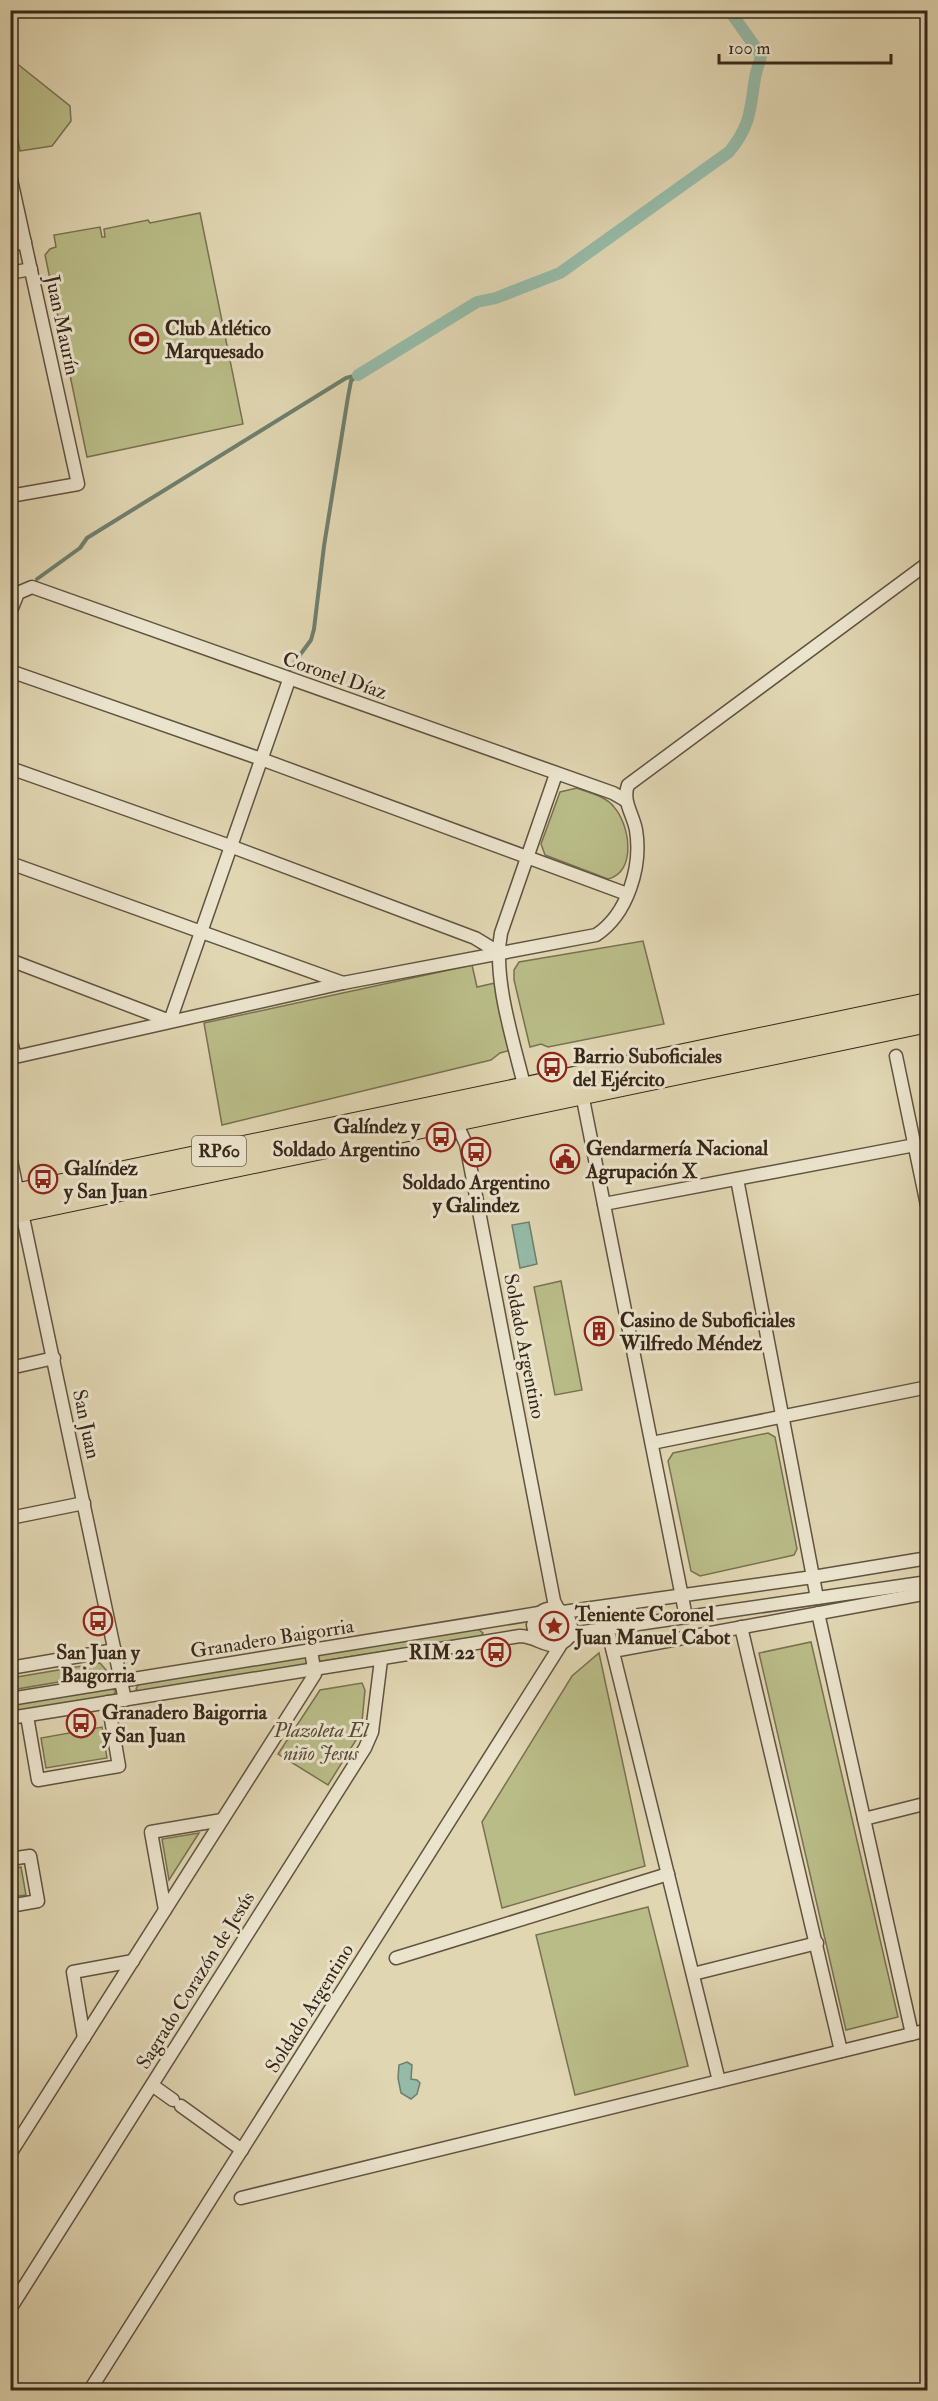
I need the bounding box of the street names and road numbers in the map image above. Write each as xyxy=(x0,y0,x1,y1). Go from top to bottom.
street label: Juan Maurín xyxy=(40,272,85,377)
street label: Coronel Díaz xyxy=(279,646,391,705)
road number: RP60 xyxy=(192,1136,246,1166)
street label: Soldado Argentino xyxy=(498,1271,551,1421)
street label: San Juan xyxy=(67,1387,106,1461)
street label: Granadero Baigorria xyxy=(189,1613,356,1664)
street label: Sagrado Corazón de Jesús xyxy=(131,1887,260,2074)
street label: Soldado Argentino xyxy=(260,1939,359,2077)

